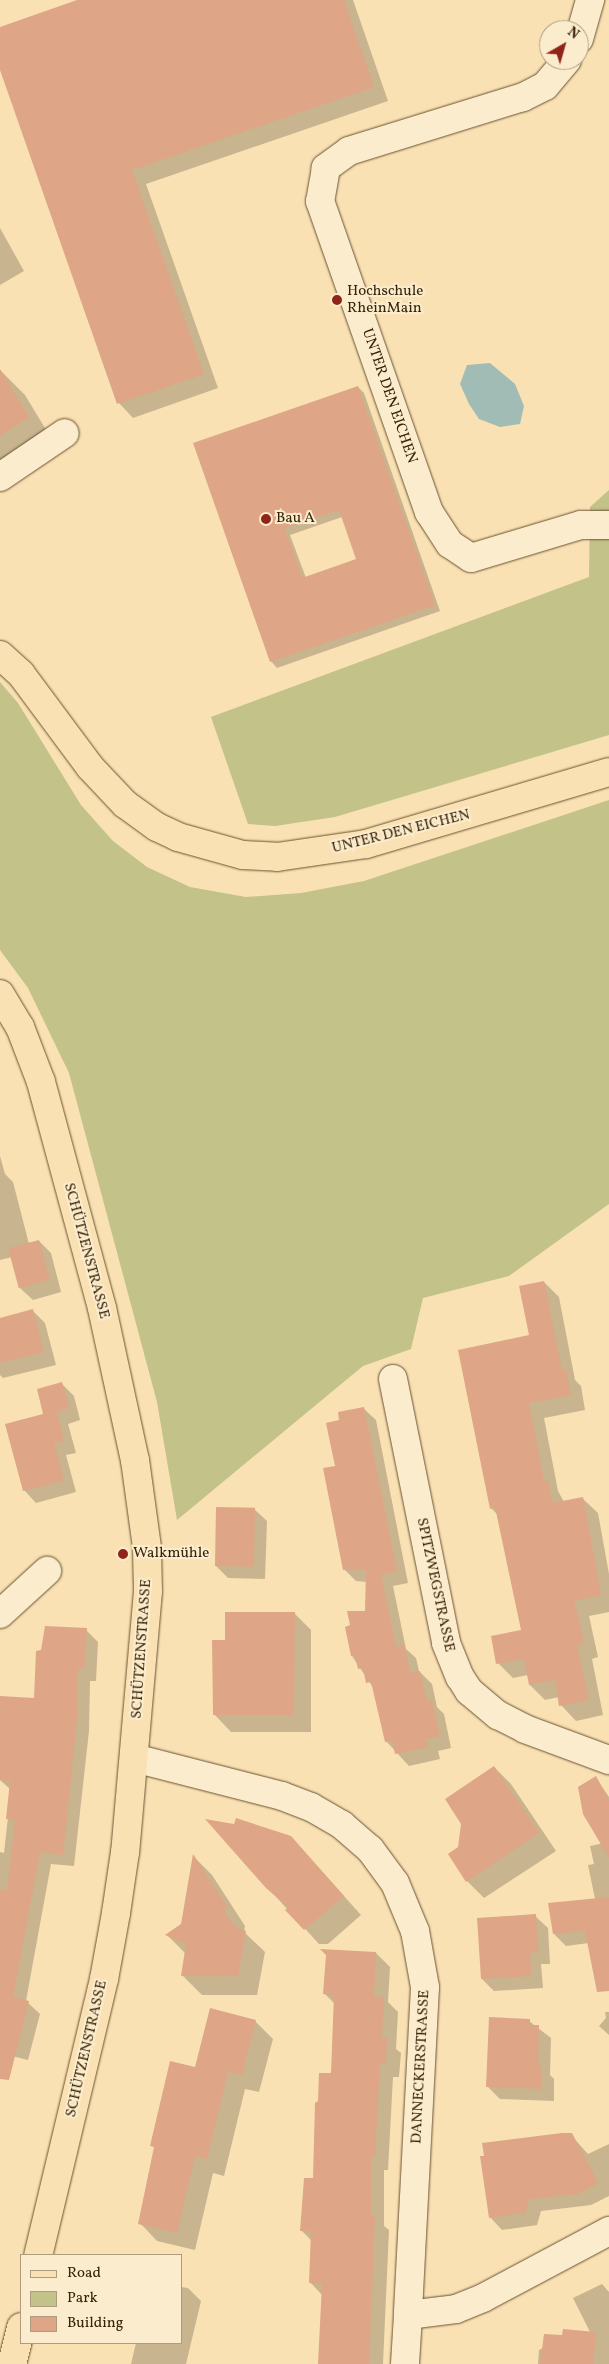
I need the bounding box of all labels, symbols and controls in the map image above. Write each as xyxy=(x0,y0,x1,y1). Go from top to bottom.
north arrow xyxy=(539,20,589,70)
text: N xyxy=(563,23,583,44)
place label: Hochschule RheinMain xyxy=(347,282,423,317)
marker: Hochschule RheinMain xyxy=(331,294,343,306)
street label: UNTER DEN EICHEN xyxy=(357,326,421,466)
place label: Bau A xyxy=(276,510,315,528)
marker: Bau A xyxy=(260,513,272,525)
street label: UNTER DEN EICHEN xyxy=(330,806,472,858)
street label: SCHÜTZENSTRASSE xyxy=(59,1181,113,1321)
street label: SPITZWEGSTRASSE xyxy=(412,1516,458,1654)
place label: Walkmühle xyxy=(133,1545,209,1563)
marker: Walkmühle xyxy=(117,1548,129,1560)
street label: SCHÜTZENSTRASSE xyxy=(128,1579,156,1719)
street label: SCHÜTZENSTRASSE xyxy=(62,1979,112,2119)
street label: DANNECKERSTRASSE xyxy=(408,1990,434,2144)
legend xyxy=(20,2254,182,2344)
text: Road xyxy=(67,2263,101,2284)
text: Park xyxy=(67,2288,98,2309)
text: Building xyxy=(67,2313,123,2334)

